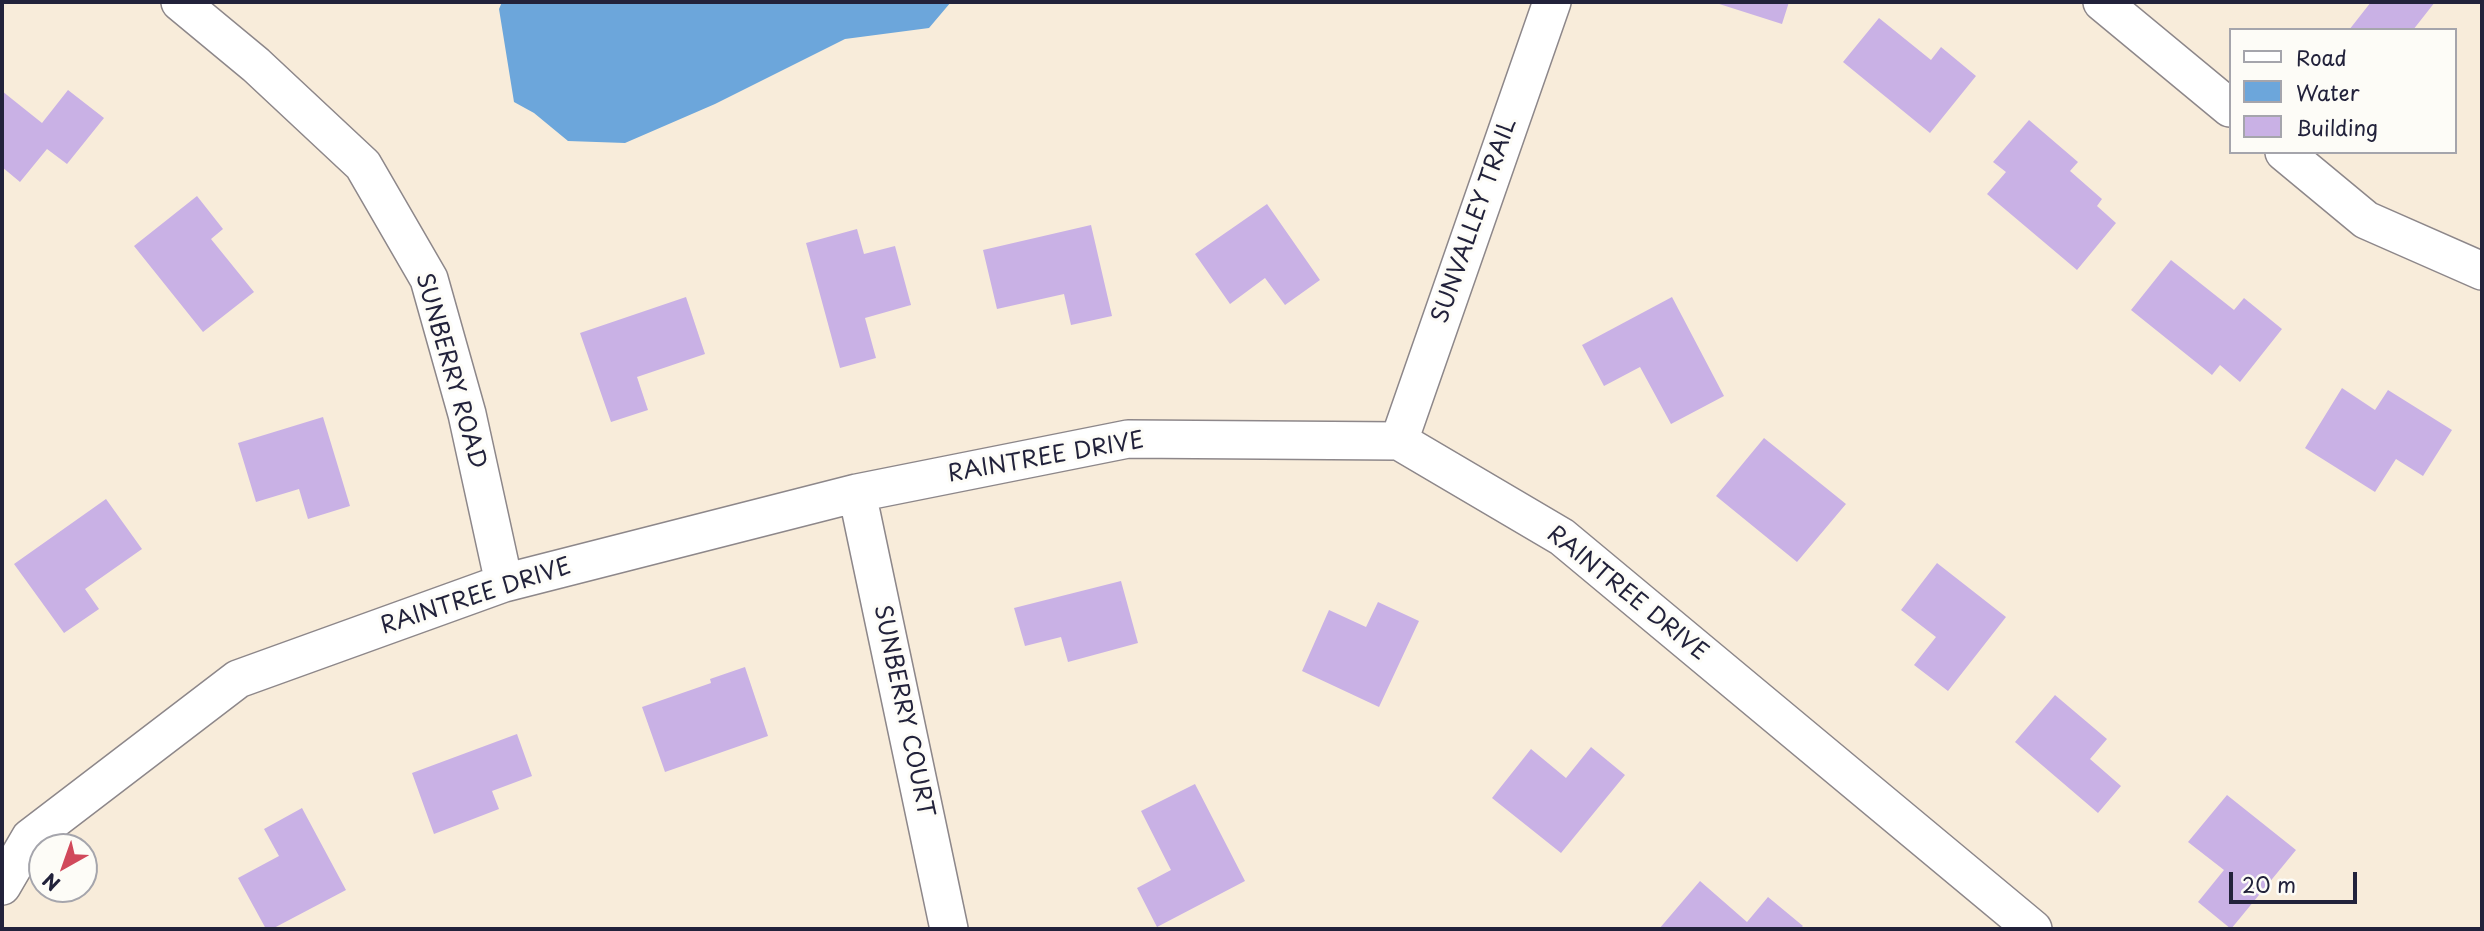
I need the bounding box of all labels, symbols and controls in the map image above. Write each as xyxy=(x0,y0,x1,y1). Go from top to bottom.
legend xyxy=(2228,28,2456,154)
text: Road xyxy=(2296,41,2347,73)
text: Water xyxy=(2296,76,2359,108)
text: Building xyxy=(2296,111,2378,143)
street label: SUNVALLEY TRAIL xyxy=(1427,115,1523,327)
street label: SUNBERRY ROAD xyxy=(409,270,491,472)
street label: RAINTREE DRIVE xyxy=(946,427,1146,489)
street label: RAINTREE DRIVE xyxy=(1541,521,1713,667)
street label: RAINTREE DRIVE xyxy=(377,553,575,641)
street label: SUNBERRY COURT xyxy=(867,602,939,820)
north arrow xyxy=(28,833,98,903)
scale bar xyxy=(2232,858,2360,902)
text: N xyxy=(36,867,66,898)
text: 20 m xyxy=(2242,868,2296,900)

